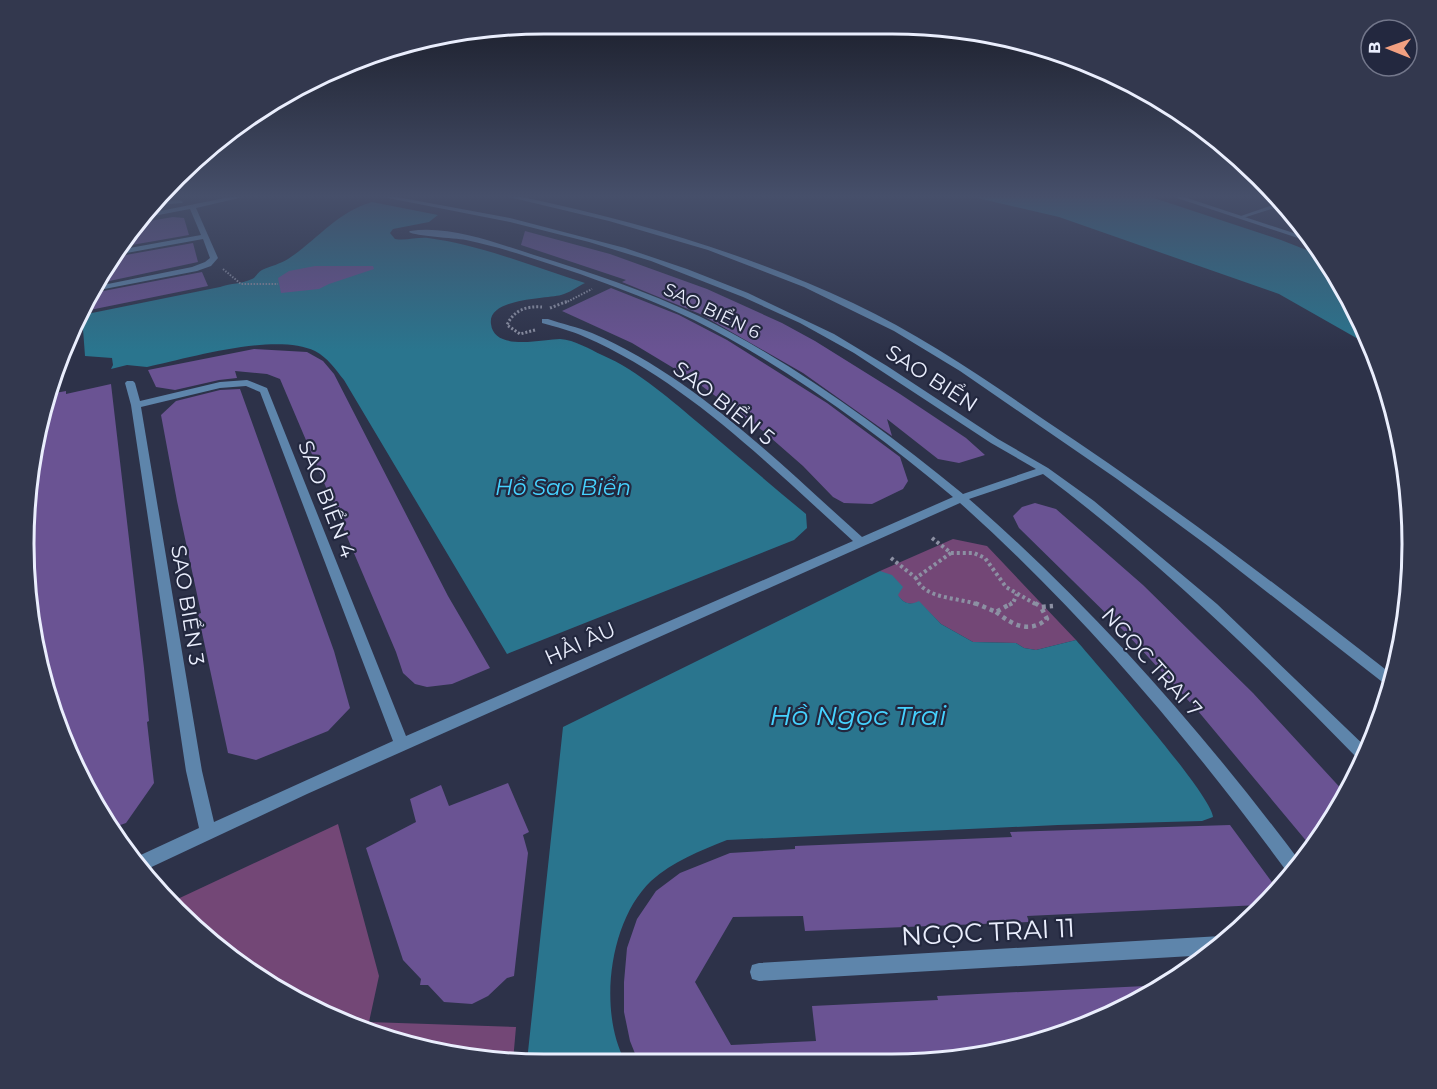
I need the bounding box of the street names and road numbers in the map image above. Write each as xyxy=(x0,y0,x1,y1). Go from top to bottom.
street label: SAO BIỂN 6 xyxy=(660,277,764,344)
street label: SAO BIỂN xyxy=(882,339,982,417)
street label: SAO BIỂN 5 xyxy=(668,356,780,450)
street label: SAO BIỂN 4 xyxy=(293,437,361,561)
street label: SAO BIỂN 3 xyxy=(166,543,210,667)
street label: NGỌC TRAI 7 xyxy=(1097,602,1207,722)
street label: HẢI ÂU xyxy=(540,616,620,670)
street label: NGỌC TRAI 11 xyxy=(900,911,1076,953)

